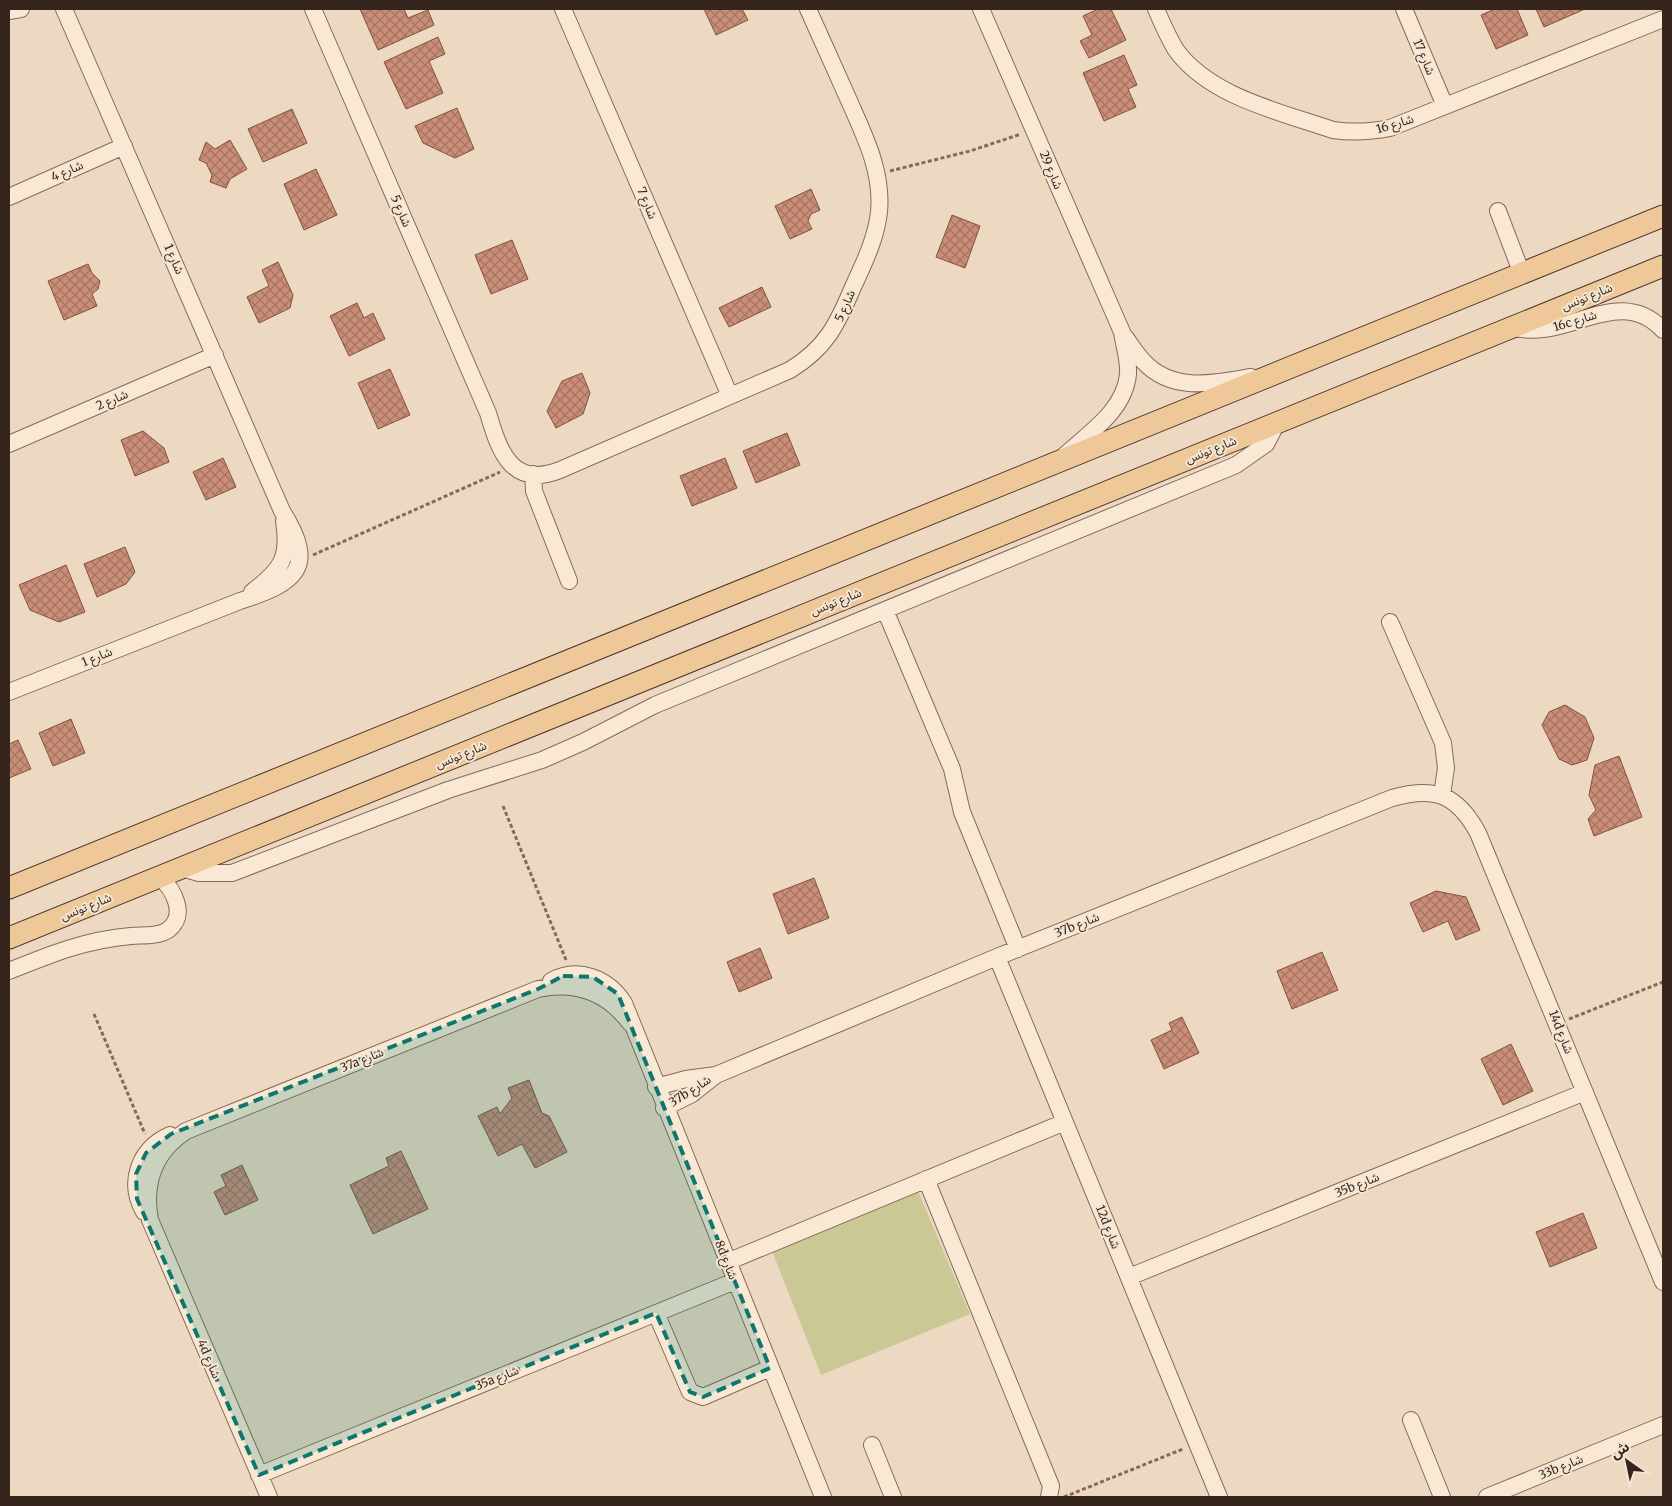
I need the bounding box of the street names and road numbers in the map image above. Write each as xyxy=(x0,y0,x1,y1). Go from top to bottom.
street label: شارع 17 xyxy=(1408,36,1439,78)
street label: شارع 16 xyxy=(1374,111,1416,138)
street label: شارع 29 xyxy=(1035,148,1066,192)
street label: شارع 4 xyxy=(48,157,86,186)
street label: شارع 7 xyxy=(632,185,661,222)
street label: شارع 5 xyxy=(386,193,415,230)
street label: شارع 1 xyxy=(159,241,188,277)
street label: شارع تونس xyxy=(1559,279,1615,315)
street label: شارع 5 xyxy=(831,288,860,325)
street label: 16c شارع xyxy=(1551,307,1599,336)
street label: شارع 2 xyxy=(94,386,131,415)
street label: شارع تونس xyxy=(1183,432,1239,468)
street label: شارع تونس xyxy=(808,584,864,620)
street label: شارع 1 xyxy=(79,644,115,671)
street label: شارع تونس xyxy=(433,737,489,773)
street label: شارع تونس xyxy=(58,889,114,925)
street label: 37b شارع xyxy=(1052,909,1102,942)
street label: 14d شارع xyxy=(1544,1008,1577,1057)
street label: 37a شارع xyxy=(338,1044,386,1077)
street label: 37b شارع xyxy=(666,1072,714,1111)
street label: 35b شارع xyxy=(1332,1169,1382,1202)
street label: 12d شارع xyxy=(1091,1203,1124,1252)
street label: 8d شارع xyxy=(710,1238,741,1282)
street label: 4d شارع xyxy=(193,1337,224,1381)
street label: 35a شارع xyxy=(473,1362,522,1395)
street label: 33b شارع xyxy=(1536,1451,1586,1484)

